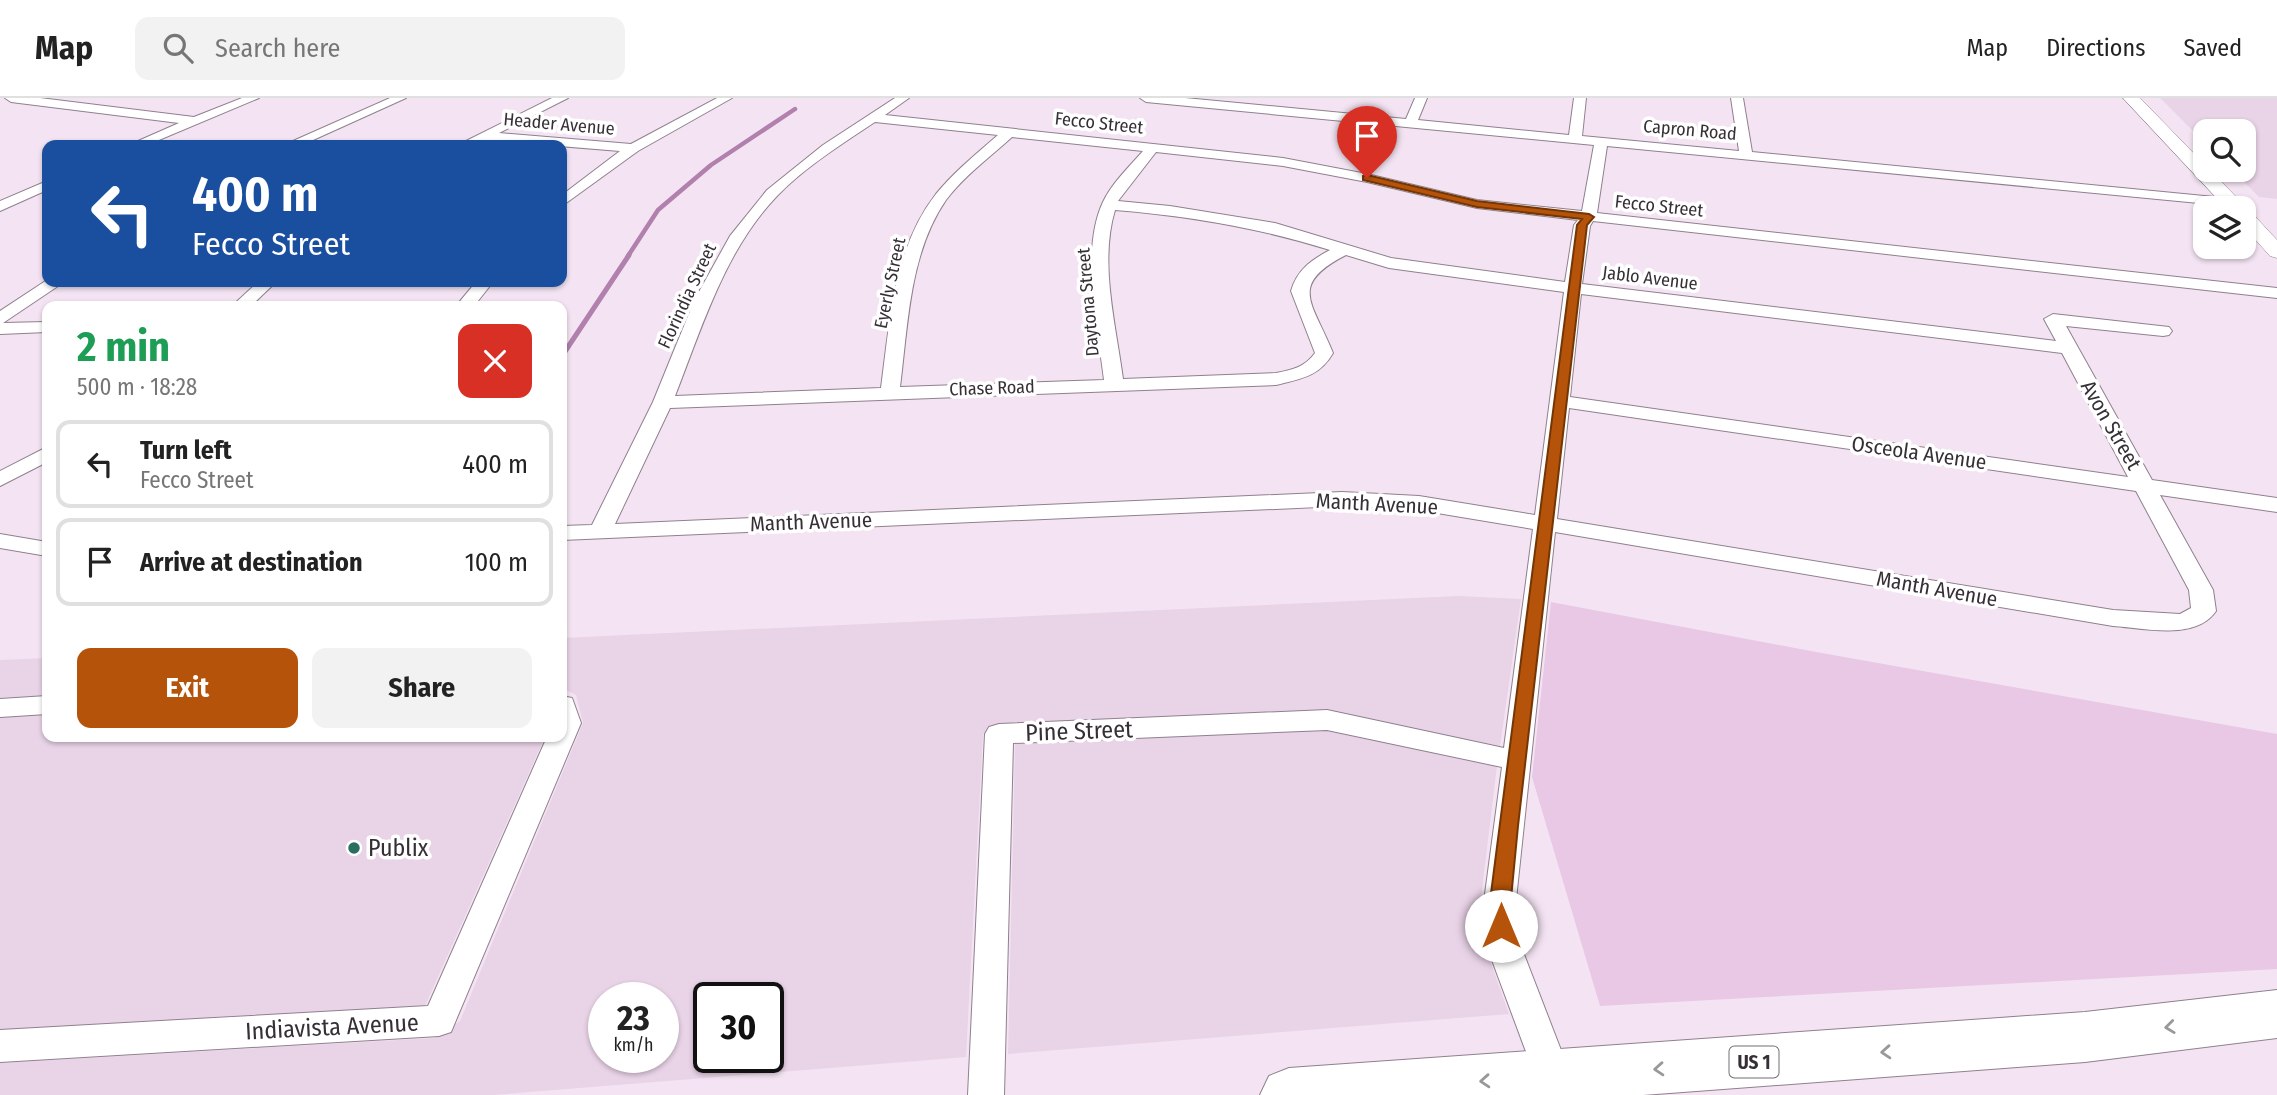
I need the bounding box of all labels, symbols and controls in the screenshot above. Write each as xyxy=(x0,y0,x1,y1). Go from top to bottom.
search box xyxy=(135,17,625,80)
text: Map xyxy=(35,28,93,68)
icon: search xyxy=(159,29,197,67)
text: Search here xyxy=(215,33,340,64)
text: Map xyxy=(1967,34,2008,62)
text: Directions xyxy=(2046,34,2145,62)
text: Saved xyxy=(2183,34,2242,62)
pin xyxy=(1337,106,1397,178)
street label: Fecco Street xyxy=(1054,107,1144,139)
street label: Header Avenue xyxy=(502,108,616,140)
street label: Capron Road xyxy=(1642,115,1738,145)
icon: arrive xyxy=(1348,117,1386,155)
map controls xyxy=(2193,119,2256,259)
button: search xyxy=(2193,119,2256,182)
text: 400 m xyxy=(192,165,318,224)
icon: left xyxy=(77,168,168,259)
street label: Fecco Street xyxy=(1614,190,1704,222)
button: layers xyxy=(2193,196,2256,259)
text: Fecco Street xyxy=(192,225,350,263)
street label: Eyerly Street xyxy=(870,235,910,330)
street label: Florindia Street xyxy=(653,240,721,352)
street label: Daytona Street xyxy=(1072,247,1104,357)
street label: Jablo Avenue xyxy=(1601,261,1699,295)
text: 2 min xyxy=(77,322,170,372)
button: close xyxy=(458,324,532,398)
text: 500 m · 18:28 xyxy=(77,373,197,401)
street label: Chase Road xyxy=(949,376,1035,400)
street label: Avon Street xyxy=(2075,376,2147,474)
street label: Osceola Avenue xyxy=(1850,431,1988,475)
text: Turn left xyxy=(140,435,232,466)
icon: left xyxy=(81,445,119,483)
text: 400 m xyxy=(462,449,528,480)
text: Fecco Street xyxy=(140,466,254,494)
street label: Manth Avenue xyxy=(1315,488,1439,520)
street label: Manth Avenue xyxy=(749,507,873,537)
icon: arrive xyxy=(81,543,119,581)
text: Arrive at destination xyxy=(140,547,363,578)
text: 100 m xyxy=(465,547,528,578)
street label: Manth Avenue xyxy=(1875,566,1999,612)
button: Exit xyxy=(77,648,298,728)
button: Share xyxy=(312,648,532,728)
street label: Pine Street xyxy=(1025,715,1133,747)
place label: Publix xyxy=(368,834,429,862)
marker: Publix xyxy=(346,840,362,856)
position arrow xyxy=(1464,889,1538,963)
speed limit sign: 30 xyxy=(693,982,784,1073)
text: 23 xyxy=(617,997,650,1039)
street label: Indiavista Avenue xyxy=(245,1008,419,1046)
one-way arrow xyxy=(2164,1020,2176,1035)
text: km/h xyxy=(613,1034,654,1056)
one-way arrow xyxy=(1881,1044,1892,1059)
road number: US 1 xyxy=(1730,1046,1778,1078)
one-way arrow xyxy=(1654,1061,1665,1076)
one-way arrow xyxy=(1479,1073,1490,1088)

